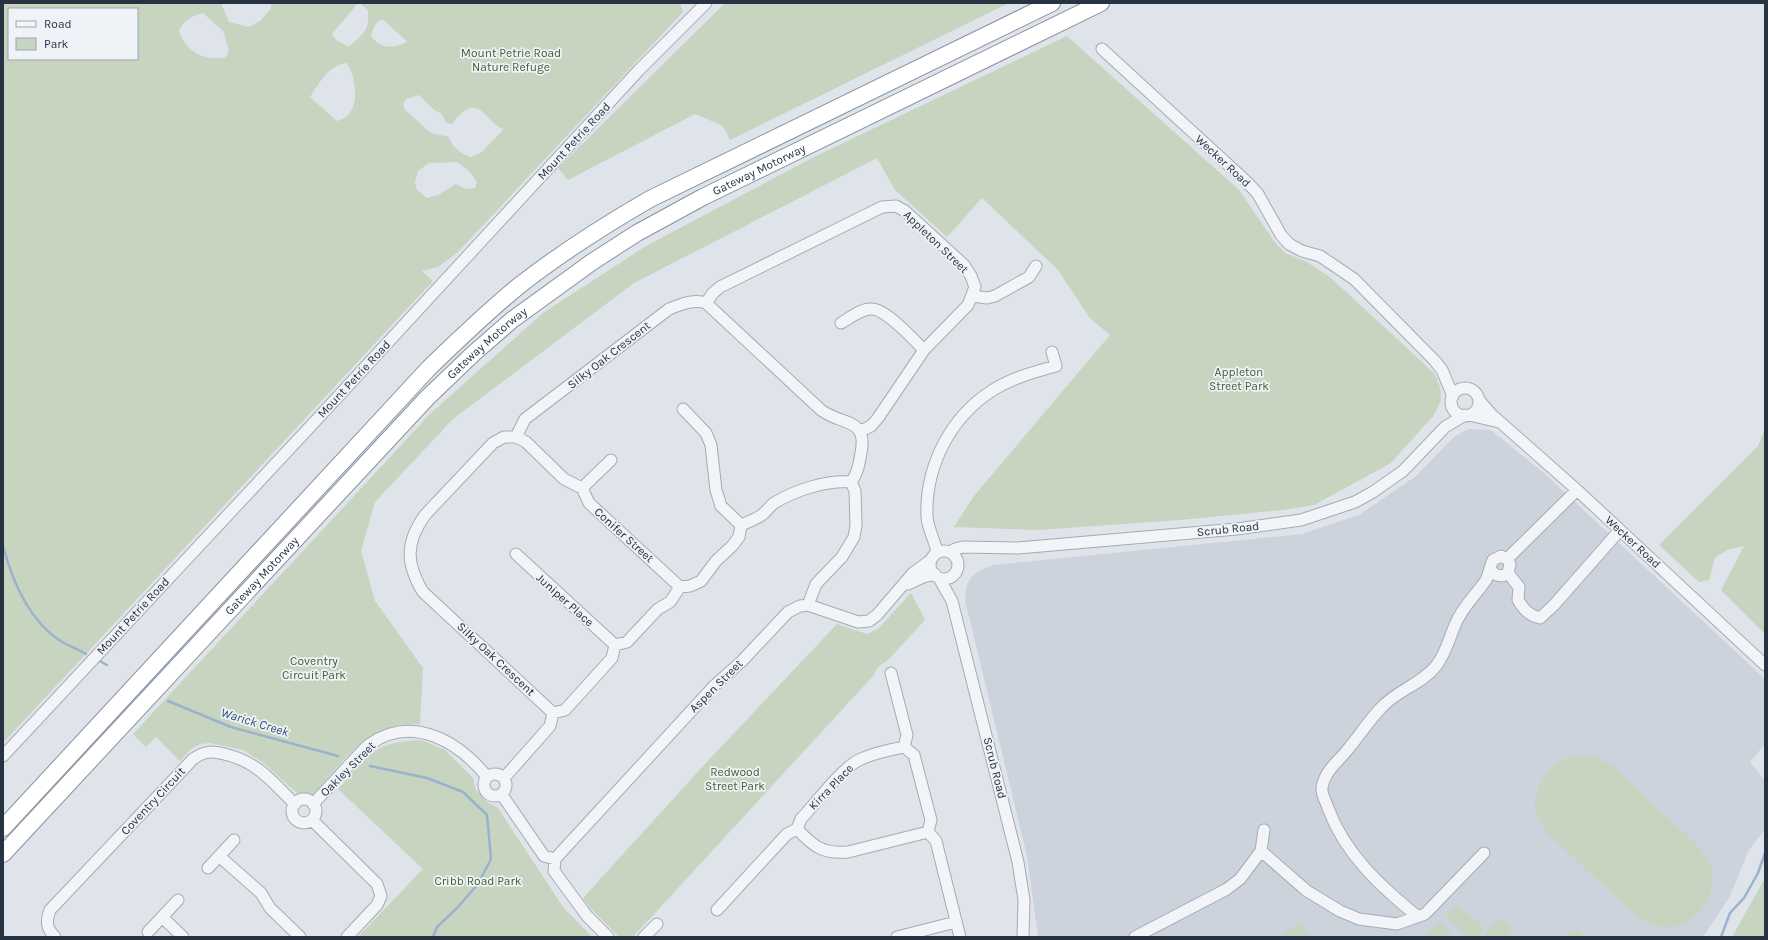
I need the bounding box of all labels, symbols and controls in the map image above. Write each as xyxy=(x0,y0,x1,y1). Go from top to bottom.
legend xyxy=(8,8,138,60)
text: Road xyxy=(44,17,72,31)
text: Park xyxy=(44,37,69,51)
park label: Mount Petrie Road Nature Refuge xyxy=(461,46,561,74)
street label: Mount Petrie Road xyxy=(535,99,613,183)
street label: Wecker Road xyxy=(1192,132,1254,190)
street label: Gateway Motorway xyxy=(710,141,808,198)
street label: Appleton Street xyxy=(901,208,972,277)
street label: Gateway Motorway xyxy=(444,304,530,382)
street label: Silky Oak Crescent xyxy=(565,318,654,392)
street label: Mount Petrie Road xyxy=(315,337,393,421)
park label: Appleton Street Park xyxy=(1209,365,1269,393)
street label: Conifer Street xyxy=(591,505,657,566)
street label: Wecker Road xyxy=(1602,513,1664,571)
street label: Scrub Road xyxy=(1196,519,1260,539)
street label: Gateway Motorway xyxy=(222,533,302,618)
street label: Juniper Place xyxy=(533,571,597,629)
street label: Mount Petrie Road xyxy=(94,574,172,658)
street label: Silky Oak Crescent xyxy=(454,619,538,699)
park label: Coventry Circuit Park xyxy=(282,654,346,682)
street label: Aspen Street xyxy=(687,656,746,715)
water label: Warick Creek xyxy=(219,705,291,740)
street label: Scrub Road xyxy=(981,736,1009,800)
street label: Oakley Street xyxy=(318,738,379,799)
street label: Kirra Place xyxy=(806,761,856,813)
street label: Coventry Circuit xyxy=(118,764,188,838)
park label: Redwood Street Park xyxy=(705,765,765,793)
park label: Cribb Road Park xyxy=(434,874,522,888)

